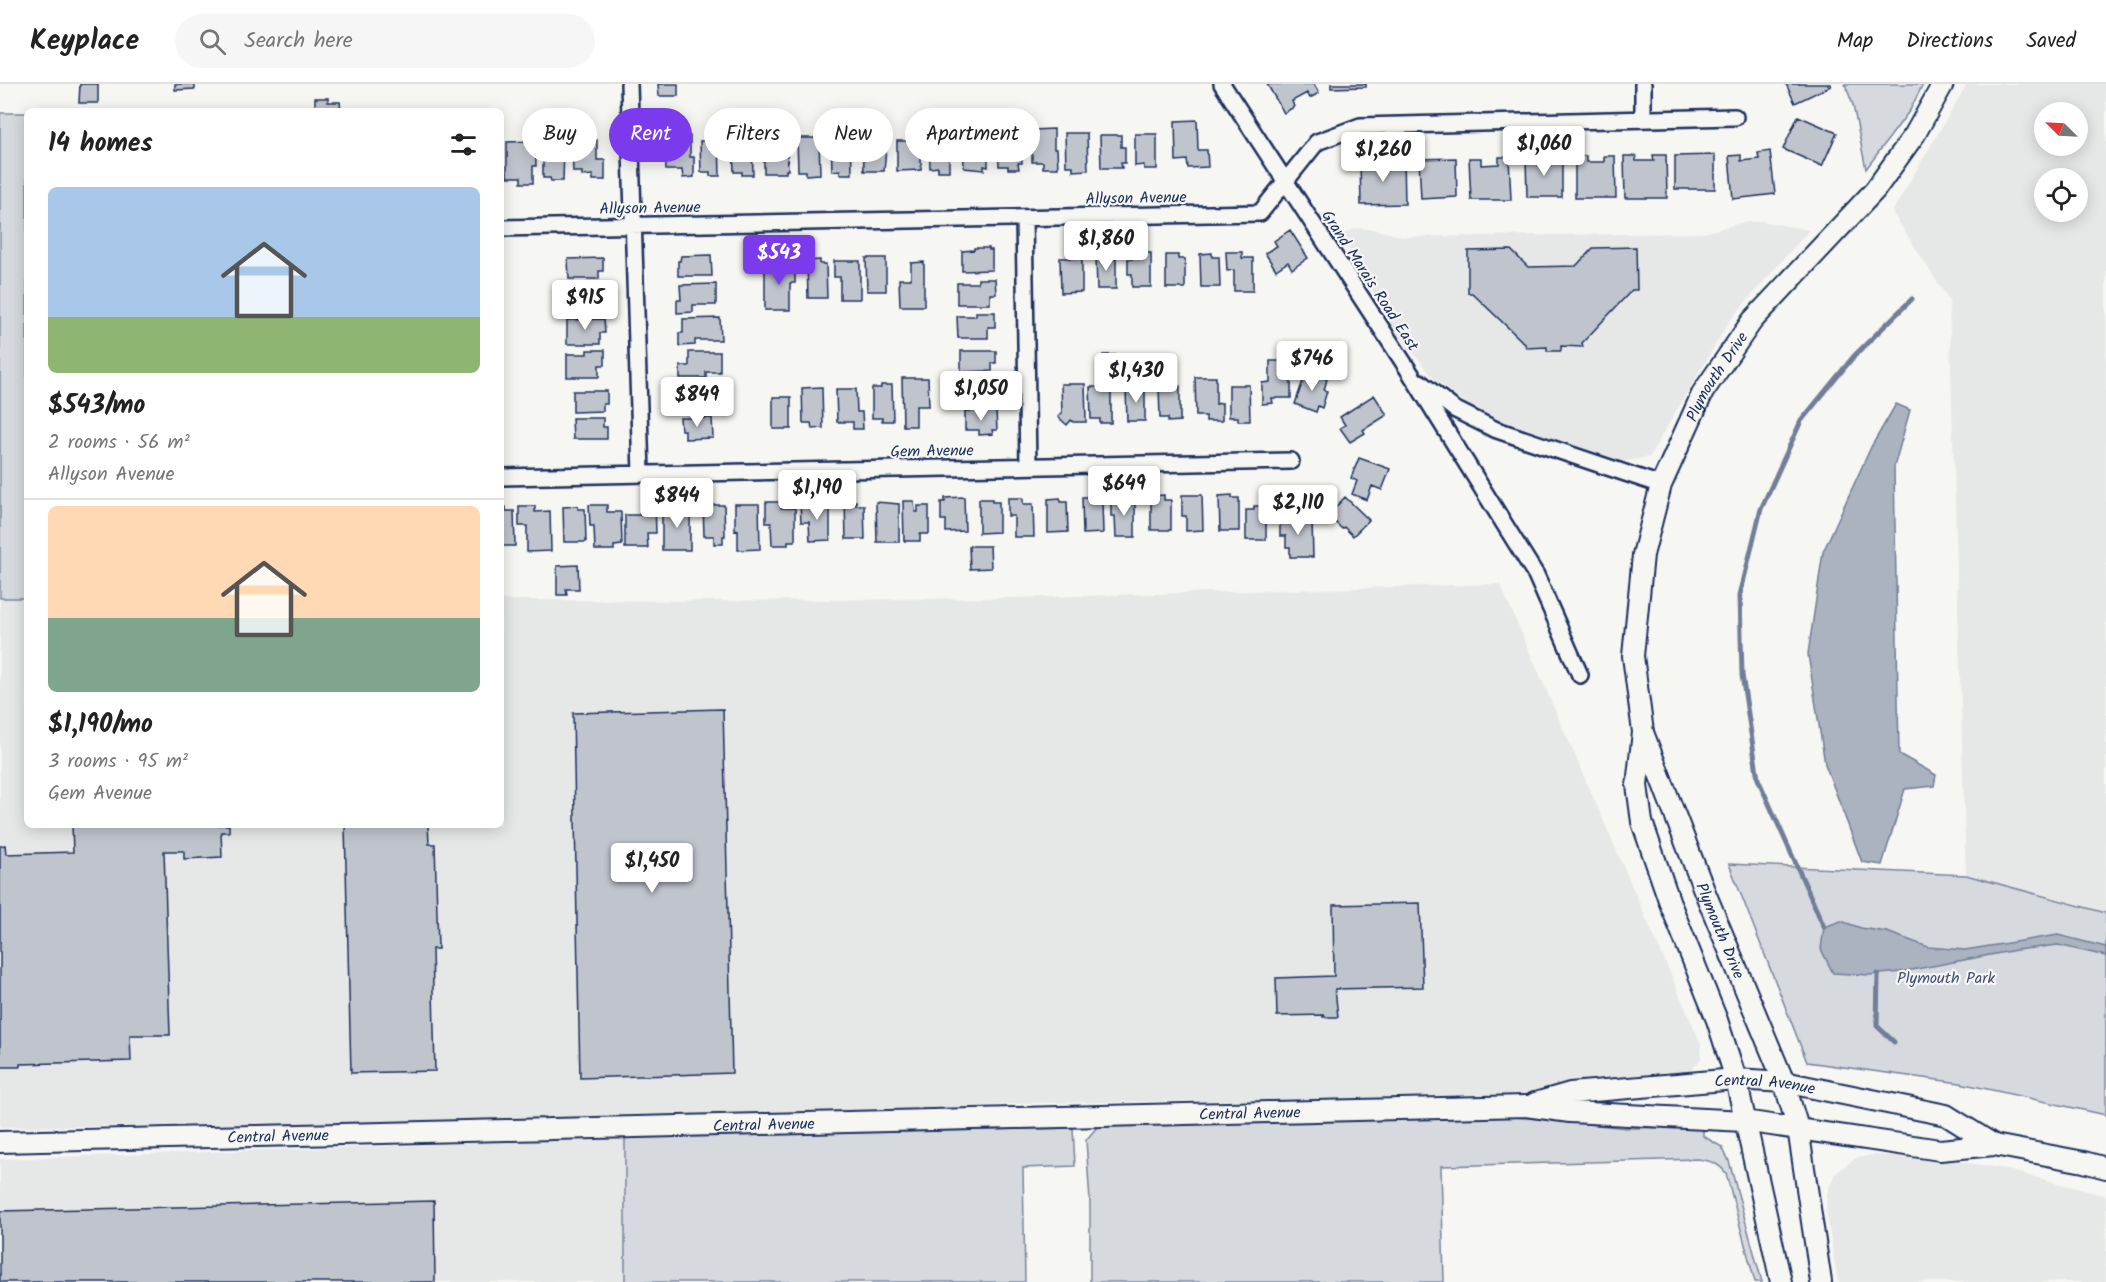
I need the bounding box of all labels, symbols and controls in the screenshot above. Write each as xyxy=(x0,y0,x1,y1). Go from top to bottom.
search box xyxy=(175,14,595,68)
text: Keyplace xyxy=(30,19,139,64)
text: Search here xyxy=(244,24,353,59)
icon: search xyxy=(196,25,229,58)
text: Map xyxy=(1837,25,1873,58)
text: Directions xyxy=(1906,25,1993,58)
text: Saved xyxy=(2026,25,2076,58)
north arrow xyxy=(2034,102,2088,156)
map controls xyxy=(2034,102,2088,222)
chip: Buy xyxy=(522,108,597,162)
chip: Rent xyxy=(609,108,692,162)
chip: Filters xyxy=(704,108,801,162)
chip: New xyxy=(813,108,893,162)
chip: Apartment xyxy=(905,108,1040,162)
text: 14 homes xyxy=(48,123,153,165)
pin: $1,060 xyxy=(1495,126,1593,177)
icon: filters xyxy=(447,128,480,161)
text: $1,060 xyxy=(1517,129,1571,161)
pin: $1,260 xyxy=(1334,132,1432,183)
text: $1,260 xyxy=(1355,135,1411,167)
button: locate xyxy=(2034,168,2088,222)
street label: Allyson Avenue xyxy=(1085,185,1187,212)
street label: Allyson Avenue xyxy=(599,195,701,222)
street label: Grand Marais Road East xyxy=(1315,205,1425,357)
pin: $1,860 xyxy=(1057,221,1155,272)
text: $1,860 xyxy=(1078,224,1134,256)
icon: home xyxy=(210,226,318,334)
pin: $543 xyxy=(743,235,815,286)
text: $543 xyxy=(757,238,801,270)
pin: $915 xyxy=(549,280,621,331)
text: $915 xyxy=(566,283,604,315)
street label: Plymouth Drive xyxy=(1680,327,1755,426)
pin: $746 xyxy=(1276,341,1348,392)
text: $746 xyxy=(1290,344,1334,376)
pin: $1,430 xyxy=(1087,353,1185,404)
text: $1,430 xyxy=(1108,356,1164,388)
pin: $1,050 xyxy=(932,371,1030,422)
text: $1,050 xyxy=(954,374,1008,406)
pin: $849 xyxy=(661,377,733,428)
text: $849 xyxy=(675,380,719,412)
text: $543/mo xyxy=(48,385,145,427)
text: 2 rooms · 56 m² xyxy=(48,427,190,459)
street label: Gem Avenue xyxy=(890,438,974,465)
text: Allyson Avenue xyxy=(48,459,174,491)
pin: $649 xyxy=(1088,466,1160,517)
text: $649 xyxy=(1102,469,1146,501)
pin: $1,190 xyxy=(768,470,866,521)
text: $1,190 xyxy=(792,473,842,505)
pin: $844 xyxy=(641,478,713,529)
text: $844 xyxy=(654,481,700,513)
pin: $2,110 xyxy=(1249,485,1347,536)
text: $2,110 xyxy=(1272,488,1324,520)
icon: home xyxy=(210,545,318,653)
text: $1,190/mo xyxy=(48,704,153,746)
text: 3 rooms · 95 m² xyxy=(48,746,188,778)
text: Gem Avenue xyxy=(48,778,152,810)
pin: $1,450 xyxy=(603,843,701,894)
text: $1,450 xyxy=(625,846,679,878)
street label: Plymouth Drive xyxy=(1688,879,1751,983)
park label: Plymouth Park xyxy=(1897,966,1995,991)
street label: Central Avenue xyxy=(1713,1068,1817,1102)
street label: Central Avenue xyxy=(1198,1100,1301,1128)
street label: Central Avenue xyxy=(713,1112,815,1139)
street label: Central Avenue xyxy=(227,1123,329,1151)

